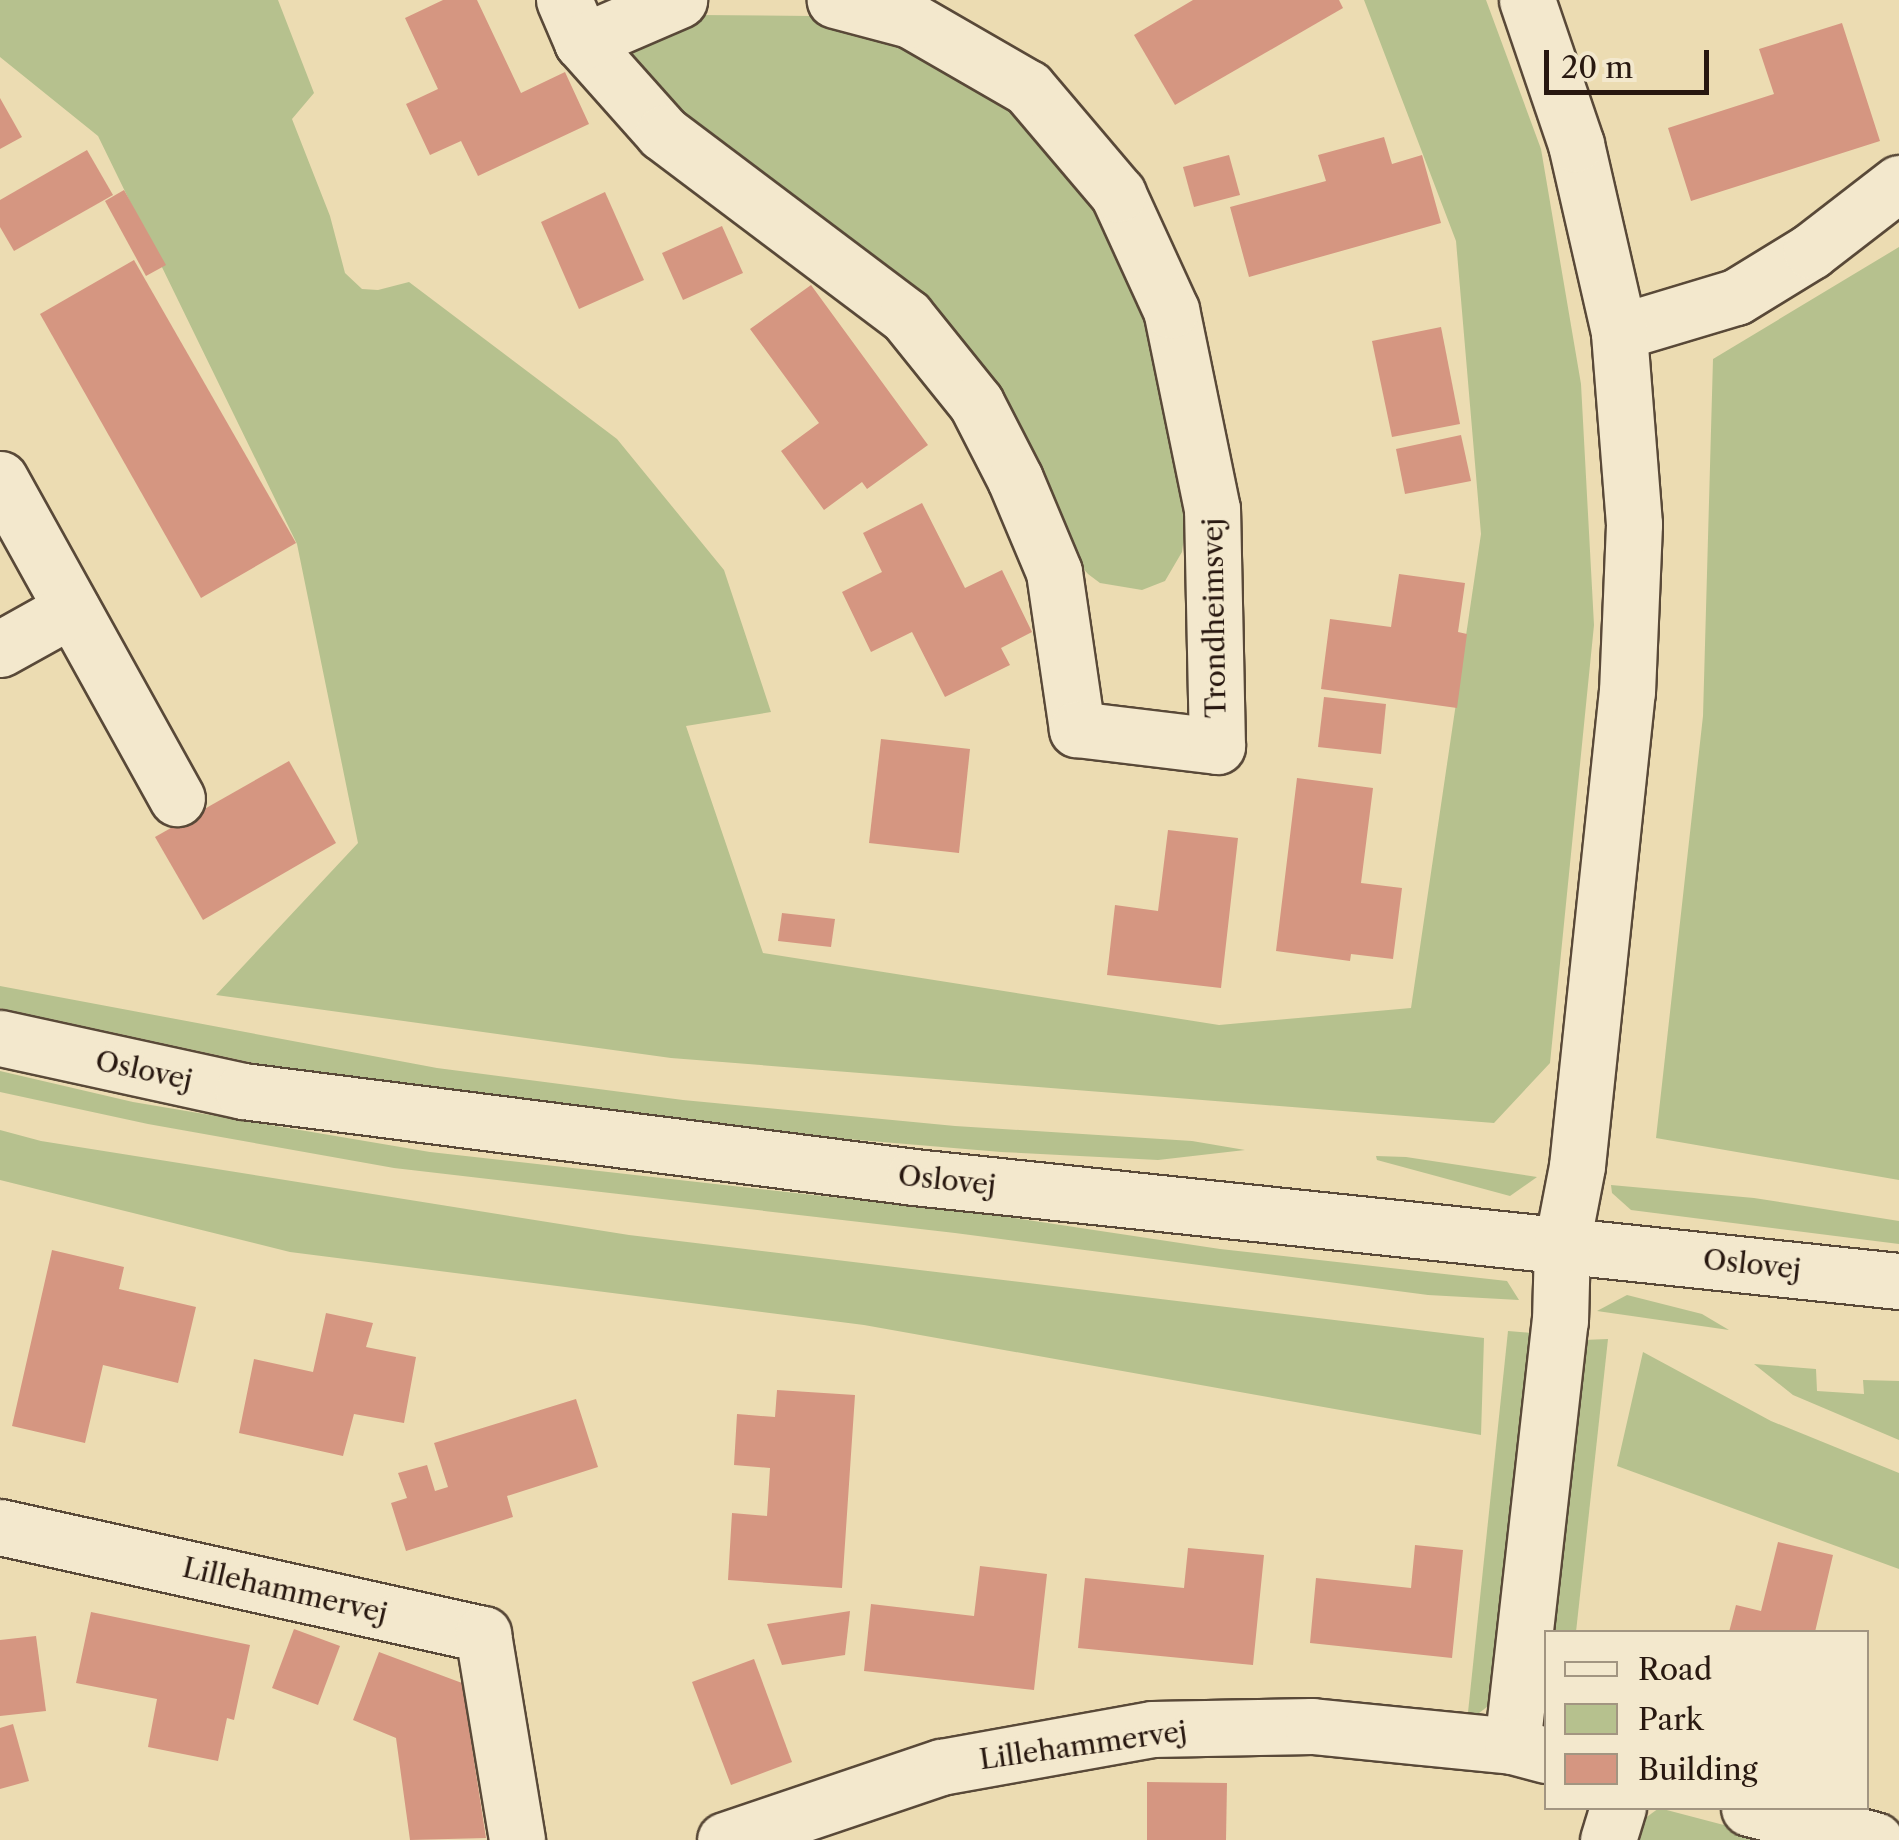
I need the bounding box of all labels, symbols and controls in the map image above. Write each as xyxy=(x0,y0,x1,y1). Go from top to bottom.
scale bar xyxy=(1549,30,1714,92)
text: 20 m xyxy=(1561,49,1633,86)
street label: Trondheimsvej xyxy=(1195,518,1233,718)
street label: Oslovej xyxy=(93,1043,195,1097)
street label: Oslovej xyxy=(896,1158,998,1202)
street label: Oslovej xyxy=(1701,1242,1803,1286)
street label: Lillehammervej xyxy=(179,1550,391,1630)
legend xyxy=(1544,1630,1869,1810)
text: Road xyxy=(1638,1651,1712,1688)
text: Park xyxy=(1638,1701,1703,1738)
street label: Lillehammervej xyxy=(977,1714,1189,1776)
text: Building xyxy=(1638,1751,1758,1788)

